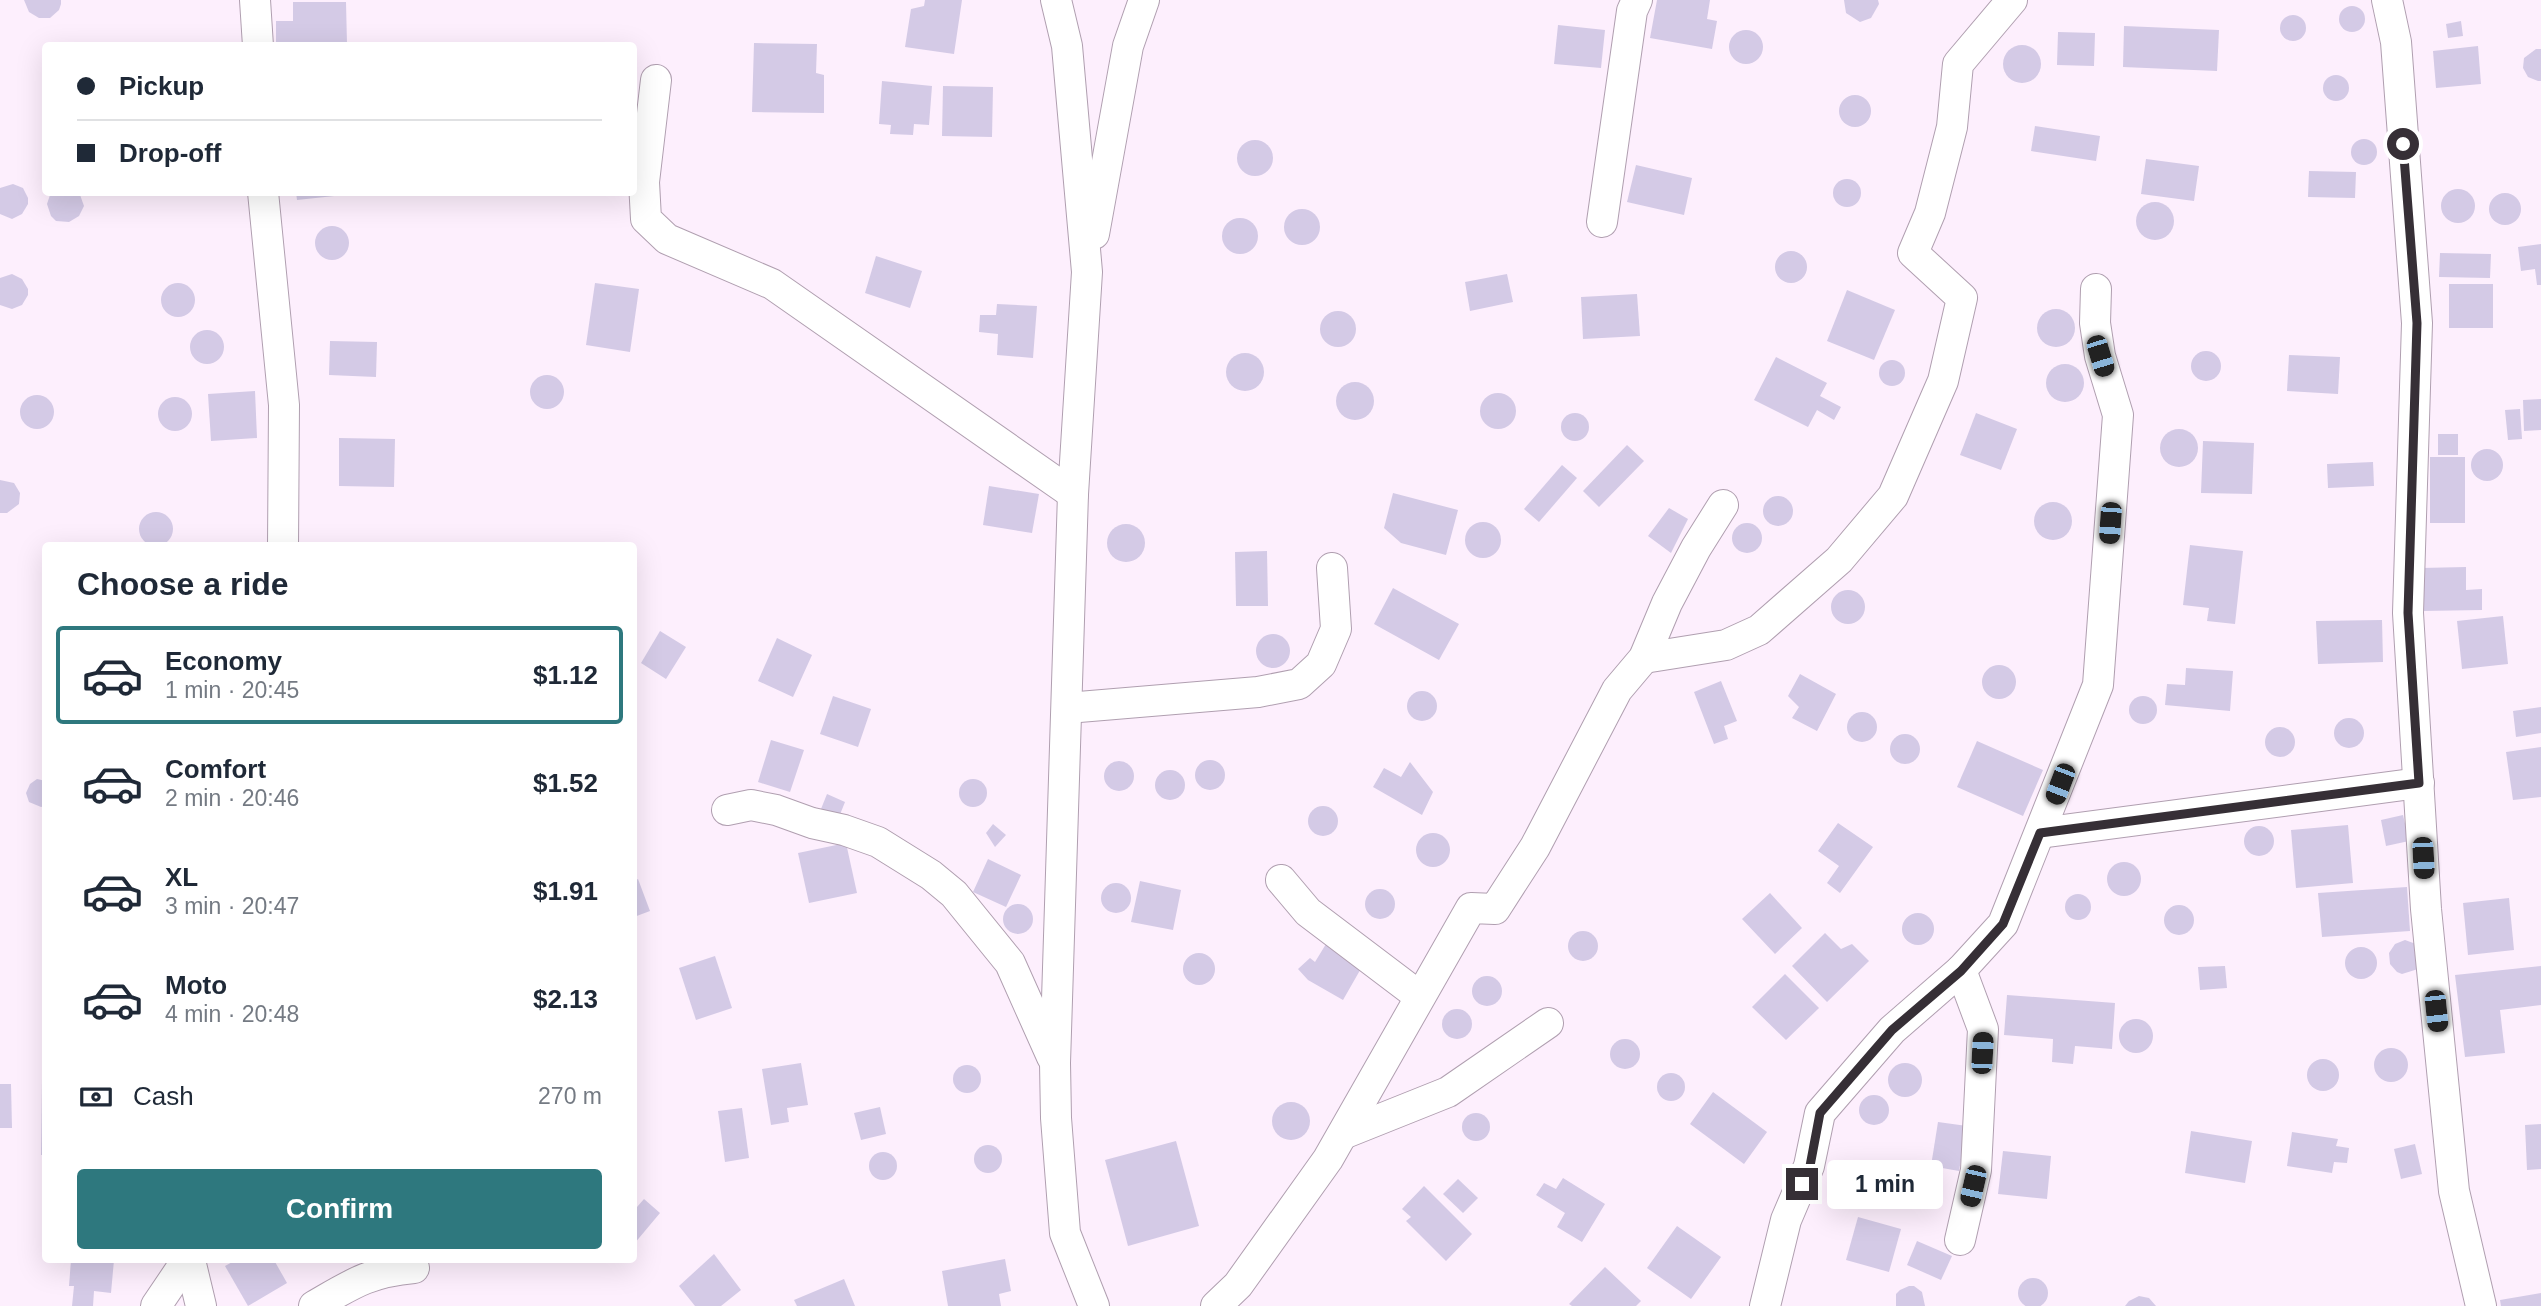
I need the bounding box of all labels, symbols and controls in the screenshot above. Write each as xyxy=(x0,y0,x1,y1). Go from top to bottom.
text: Pickup xyxy=(119,71,204,101)
route start xyxy=(2387,128,2419,160)
text: Drop-off xyxy=(119,138,222,168)
car xyxy=(2084,333,2117,379)
car xyxy=(2099,501,2122,545)
text: Choose a ride xyxy=(77,566,289,602)
icon: car xyxy=(81,644,144,707)
text: Economy xyxy=(165,646,282,676)
text: $1.12 xyxy=(533,660,598,690)
text: 1 min · 20:45 xyxy=(165,677,299,703)
icon: car xyxy=(81,752,144,815)
text: Comfort xyxy=(165,754,266,784)
car xyxy=(2043,761,2078,807)
text: $1.52 xyxy=(533,768,598,798)
text: 2 min · 20:46 xyxy=(165,785,299,811)
car xyxy=(2412,836,2435,880)
icon: car xyxy=(81,860,144,923)
text: XL xyxy=(165,862,198,892)
text: $1.91 xyxy=(533,876,598,906)
text: 3 min · 20:47 xyxy=(165,893,299,919)
icon: car xyxy=(81,968,144,1031)
text: Moto xyxy=(165,970,227,1000)
text: $2.13 xyxy=(533,984,598,1014)
car xyxy=(2424,989,2449,1033)
text: 4 min · 20:48 xyxy=(165,1001,299,1027)
car xyxy=(1971,1031,1994,1075)
icon: cash xyxy=(77,1078,115,1116)
text: Cash xyxy=(133,1081,194,1111)
text: 270 m xyxy=(538,1083,602,1109)
callout: 1 min xyxy=(1826,1160,1942,1208)
car xyxy=(1959,1163,1988,1209)
route end xyxy=(1786,1168,1818,1200)
button: Confirm xyxy=(77,1169,602,1249)
text: 1 min xyxy=(1855,1171,1915,1197)

